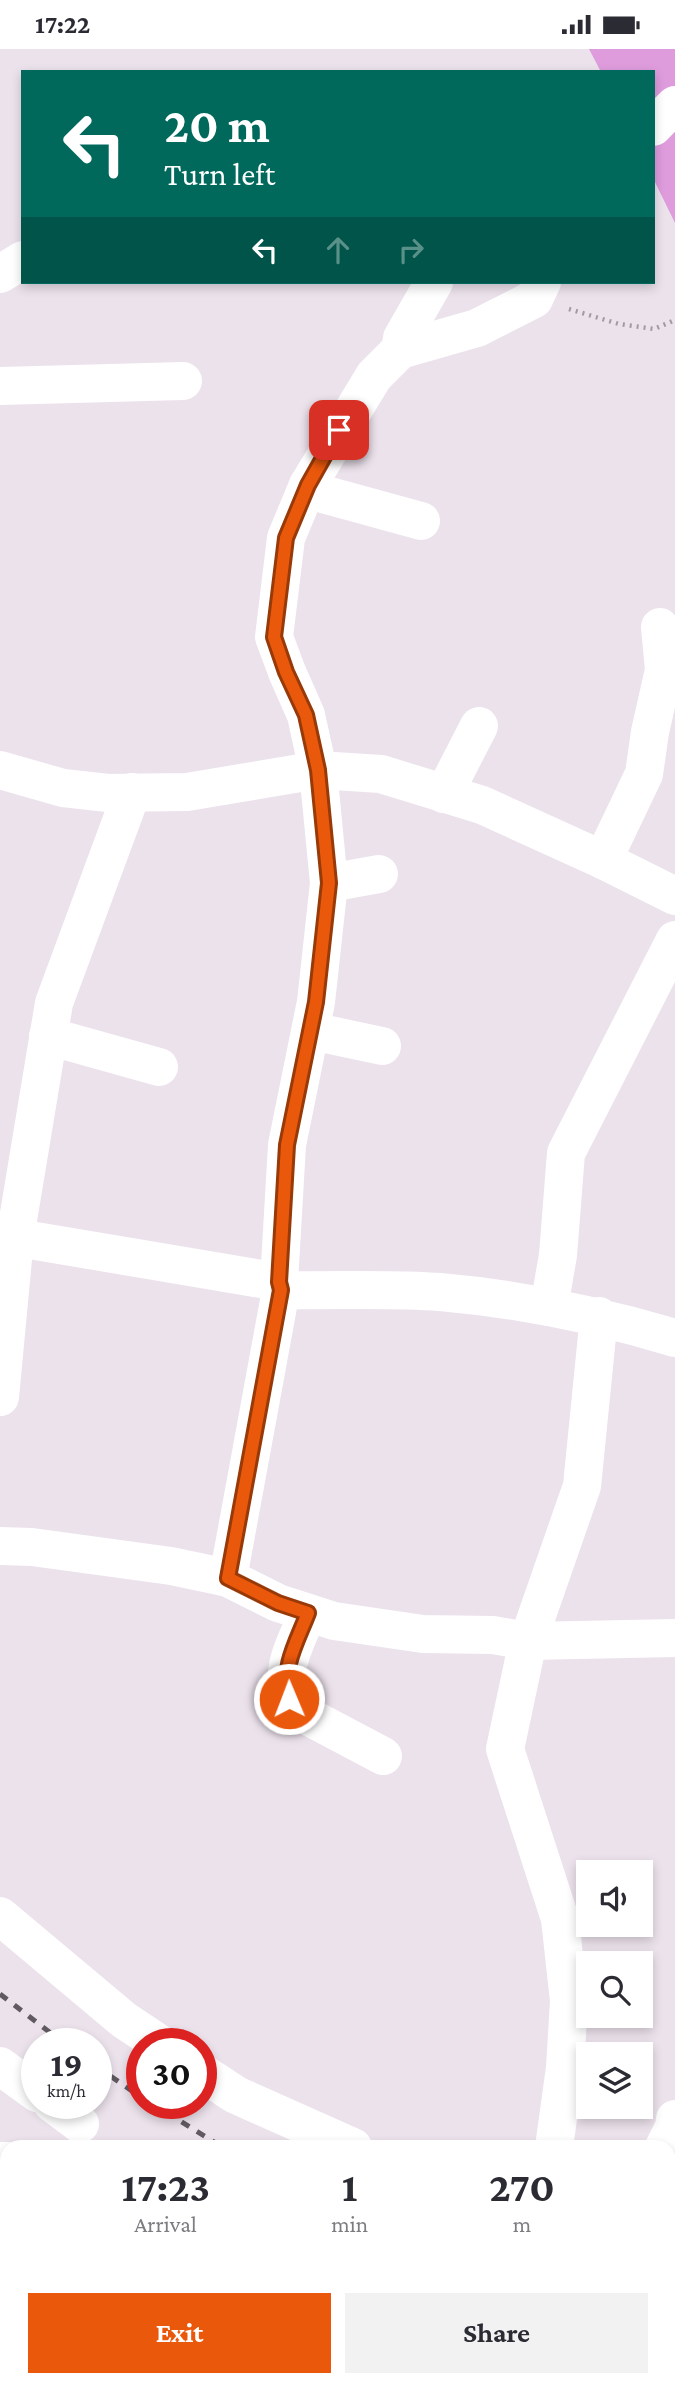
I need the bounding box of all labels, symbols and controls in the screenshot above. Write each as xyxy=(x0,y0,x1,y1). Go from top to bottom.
text: 17:22 xyxy=(35,10,90,39)
icon: left xyxy=(49,98,140,189)
text: 20 m xyxy=(164,98,270,153)
text: Turn left xyxy=(164,156,275,192)
icon: left xyxy=(246,231,284,269)
icon: ahead xyxy=(319,231,357,269)
icon: right xyxy=(392,231,430,269)
pin xyxy=(309,400,369,460)
icon: arrive xyxy=(320,411,358,449)
position arrow xyxy=(252,1662,326,1736)
map controls xyxy=(576,1860,653,2119)
button: sound xyxy=(576,1860,653,1937)
button: search xyxy=(576,1951,653,2028)
speed limit sign: 30 xyxy=(126,2028,217,2119)
button: layers xyxy=(576,2042,653,2119)
text: 19 xyxy=(50,2045,83,2084)
text: km/h xyxy=(47,2081,86,2101)
text: 17:23 xyxy=(121,2163,210,2210)
text: 1 xyxy=(342,2163,357,2210)
text: 270 xyxy=(489,2163,555,2210)
text: Arrival xyxy=(134,2211,197,2237)
text: min xyxy=(331,2211,368,2237)
text: m xyxy=(513,2211,531,2237)
button: Exit xyxy=(28,2293,331,2373)
button: Share xyxy=(345,2293,648,2373)

